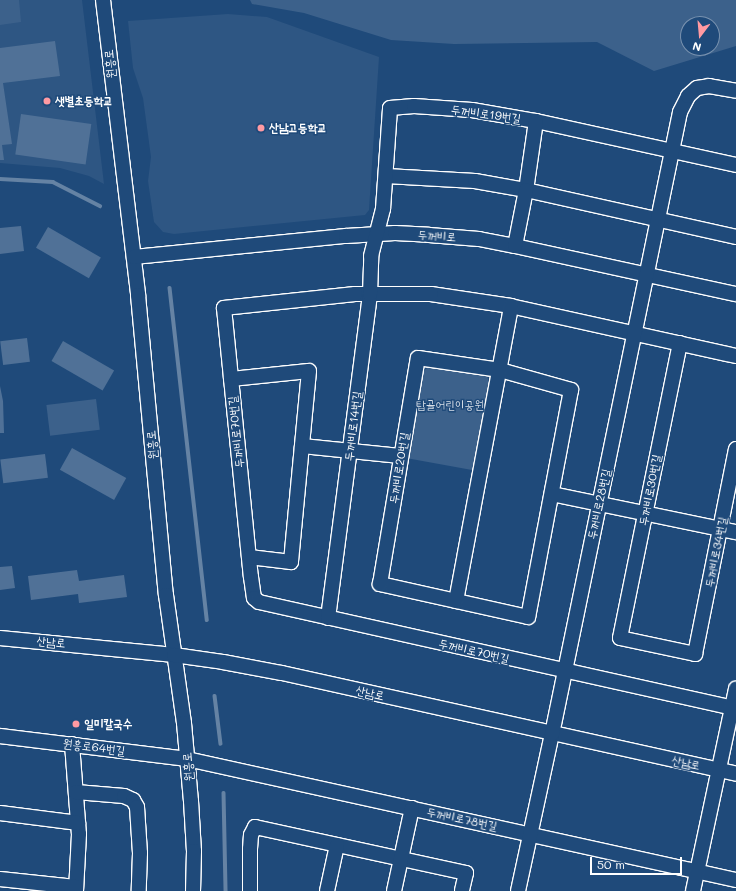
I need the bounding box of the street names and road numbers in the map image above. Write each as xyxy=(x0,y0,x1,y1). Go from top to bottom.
street label: 원흥로 xyxy=(101,49,119,79)
street label: 두꺼비로19번길 xyxy=(450,102,522,126)
street label: 두꺼비로 xyxy=(417,227,457,245)
street label: 두꺼비로14번길 xyxy=(342,390,364,462)
street label: 두꺼비로70번길 xyxy=(225,395,247,469)
street label: 원흥로 xyxy=(144,430,160,460)
street label: 두꺼비로20번길 xyxy=(386,431,412,505)
street label: 두꺼비로30번길 xyxy=(636,453,664,527)
street label: 두꺼비로28번길 xyxy=(584,467,614,541)
street label: 두꺼비로34번길 xyxy=(702,515,730,589)
street label: 산남로 xyxy=(36,634,66,650)
street label: 두꺼비로70번길 xyxy=(437,636,511,666)
street label: 산남로 xyxy=(354,683,386,703)
street label: 원흥로64번길 xyxy=(62,736,126,758)
street label: 원흥로 xyxy=(180,752,196,782)
street label: 산남로 xyxy=(670,753,702,773)
street label: 두꺼비로78번길 xyxy=(425,804,499,834)

